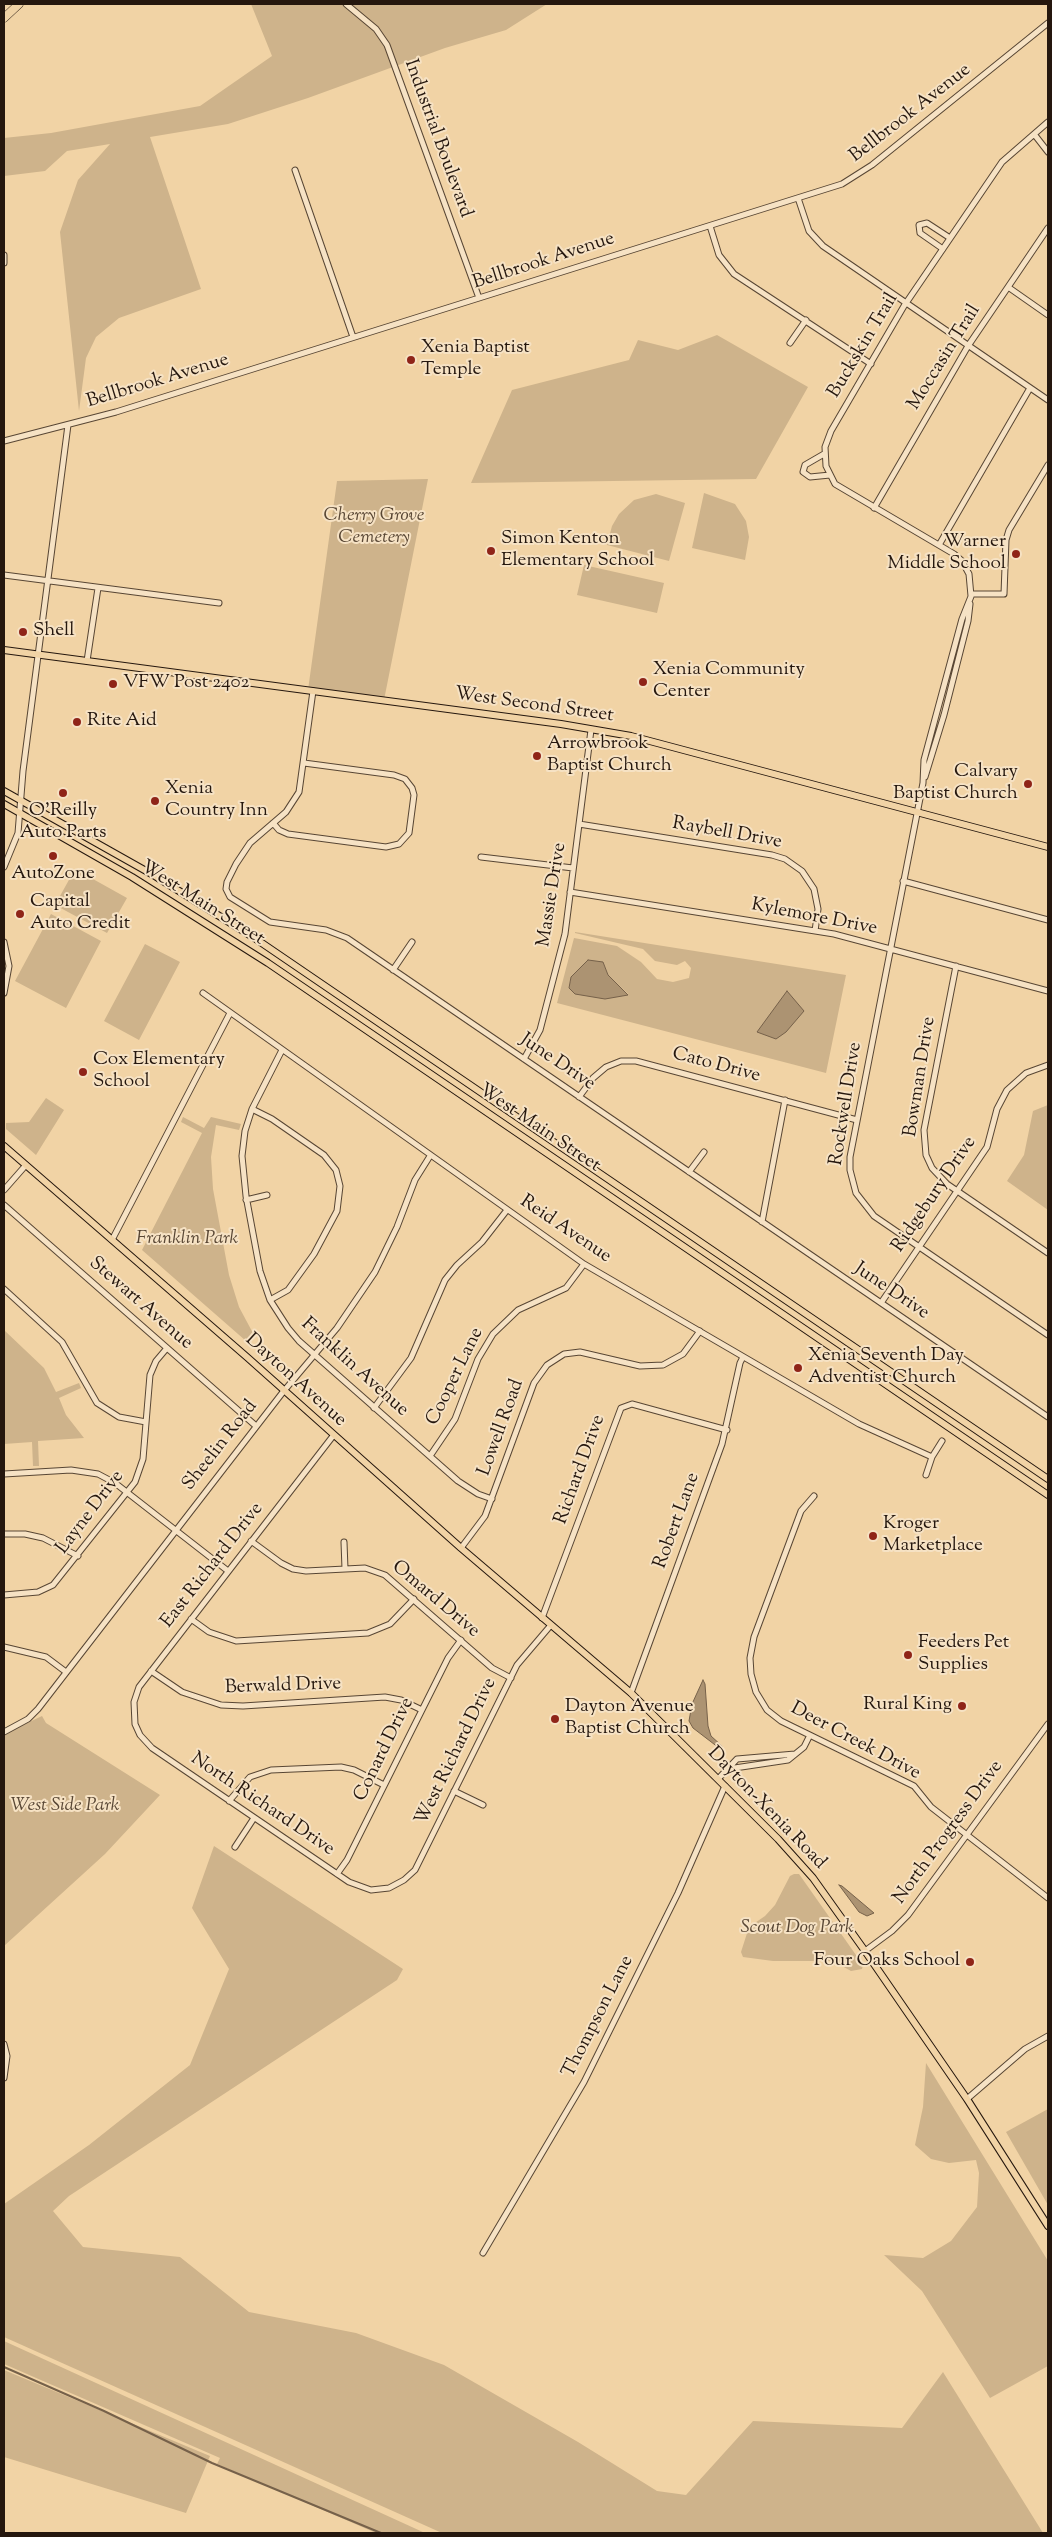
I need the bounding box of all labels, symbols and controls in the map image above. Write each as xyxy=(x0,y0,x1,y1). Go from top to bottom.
street label: Industrial Boulevard xyxy=(398,57,476,221)
street label: Bellbrook Avenue xyxy=(846,60,976,168)
street label: Bellbrook Avenue xyxy=(470,228,618,296)
street label: Buckskin Trail xyxy=(824,289,904,403)
street label: Moccasin Trail xyxy=(904,301,986,415)
place label: Xenia Baptist Temple xyxy=(421,338,530,382)
street label: Bellbrook Avenue xyxy=(84,350,232,414)
marker: Xenia Baptist Temple xyxy=(405,354,417,366)
park label: Cherry Grove Cemetery xyxy=(324,506,424,550)
place label: Simon Kenton Elementary School xyxy=(501,529,654,573)
place label: Warner Middle School xyxy=(887,532,1006,576)
marker: Simon Kenton Elementary School xyxy=(485,545,497,557)
marker: Warner Middle School xyxy=(1010,548,1022,560)
place label: Shell xyxy=(33,621,75,643)
marker: Shell xyxy=(17,626,29,638)
place label: Xenia Community Center xyxy=(653,660,805,704)
place label: VFW Post 2402 xyxy=(123,673,249,695)
marker: Xenia Community Center xyxy=(637,676,649,688)
marker: VFW Post 2402 xyxy=(107,678,119,690)
street label: West Second Street xyxy=(453,684,615,728)
place label: Rite Aid xyxy=(87,711,157,733)
marker: Rite Aid xyxy=(71,716,83,728)
place label: Arrowbrook Baptist Church xyxy=(547,734,672,778)
marker: Arrowbrook Baptist Church xyxy=(531,750,543,762)
place label: Calvary Baptist Church xyxy=(893,762,1018,806)
marker: Calvary Baptist Church xyxy=(1022,778,1034,790)
place label: Xenia Country Inn xyxy=(165,779,268,823)
marker: O'Reilly Auto Parts xyxy=(57,787,69,799)
marker: Xenia Country Inn xyxy=(149,795,161,807)
place label: O'Reilly Auto Parts xyxy=(20,801,106,845)
street label: Raybell Drive xyxy=(670,813,784,855)
street label: Massie Drive xyxy=(534,841,572,949)
marker: AutoZone xyxy=(47,850,59,862)
street label: West Main Street xyxy=(136,857,268,951)
place label: AutoZone xyxy=(11,864,95,886)
place label: Capital Auto Credit xyxy=(30,892,130,936)
street label: Kylemore Drive xyxy=(749,895,879,941)
marker: Capital Auto Credit xyxy=(14,908,26,920)
street label: Bowman Drive xyxy=(900,1015,942,1139)
street label: June Drive xyxy=(515,1029,599,1097)
street label: Rockwell Drive xyxy=(826,1041,868,1167)
street label: Cato Drive xyxy=(669,1043,763,1089)
place label: Cox Elementary School xyxy=(93,1050,225,1094)
marker: Cox Elementary School xyxy=(77,1066,89,1078)
street label: West Main Street xyxy=(474,1080,604,1178)
street label: Ridgebury Drive xyxy=(888,1133,982,1257)
street label: Reid Avenue xyxy=(515,1191,615,1269)
park label: Franklin Park xyxy=(136,1229,238,1251)
street label: Stewart Avenue xyxy=(83,1253,197,1355)
street label: June Drive xyxy=(849,1258,933,1326)
street label: Franklin Avenue xyxy=(295,1314,413,1422)
street label: Cooper Lane xyxy=(423,1324,489,1430)
street label: Dayton Avenue xyxy=(240,1329,350,1433)
place label: Xenia Seventh Day Adventist Church xyxy=(808,1346,964,1390)
marker: Xenia Seventh Day Adventist Church xyxy=(792,1362,804,1374)
street label: Lowell Road xyxy=(474,1377,530,1479)
street label: Sheelin Road xyxy=(179,1396,263,1496)
street label: Richard Drive xyxy=(551,1412,611,1528)
street label: Layne Drive xyxy=(52,1467,130,1559)
street label: Robert Lane xyxy=(650,1470,706,1572)
street label: East Richard Drive xyxy=(157,1499,269,1633)
place label: Kroger Marketplace xyxy=(883,1514,983,1558)
marker: Kroger Marketplace xyxy=(867,1530,879,1542)
street label: Omard Drive xyxy=(386,1557,484,1643)
place label: Feeders Pet Supplies xyxy=(918,1633,1009,1677)
marker: Feeders Pet Supplies xyxy=(902,1649,914,1661)
street label: Berwald Drive xyxy=(224,1674,342,1700)
street label: West Richard Drive xyxy=(412,1675,502,1829)
street label: Conard Drive xyxy=(350,1694,420,1806)
place label: Rural King xyxy=(863,1695,952,1717)
place label: Dayton Avenue Baptist Church xyxy=(565,1697,694,1741)
street label: Deer Creek Drive xyxy=(786,1698,924,1786)
marker: Rural King xyxy=(956,1700,968,1712)
marker: Dayton Avenue Baptist Church xyxy=(549,1713,561,1725)
street label: Dayton-Xenia Road xyxy=(702,1743,830,1875)
street label: North Richard Drive xyxy=(186,1748,338,1862)
street label: North Progress Drive xyxy=(889,1757,1009,1909)
park label: West Side Park xyxy=(11,1796,119,1818)
park label: Scout Dog Park xyxy=(740,1918,854,1940)
place label: Four Oaks School xyxy=(814,1951,960,1973)
street label: Thompson Lane xyxy=(558,1952,640,2082)
marker: Four Oaks School xyxy=(964,1956,976,1968)

